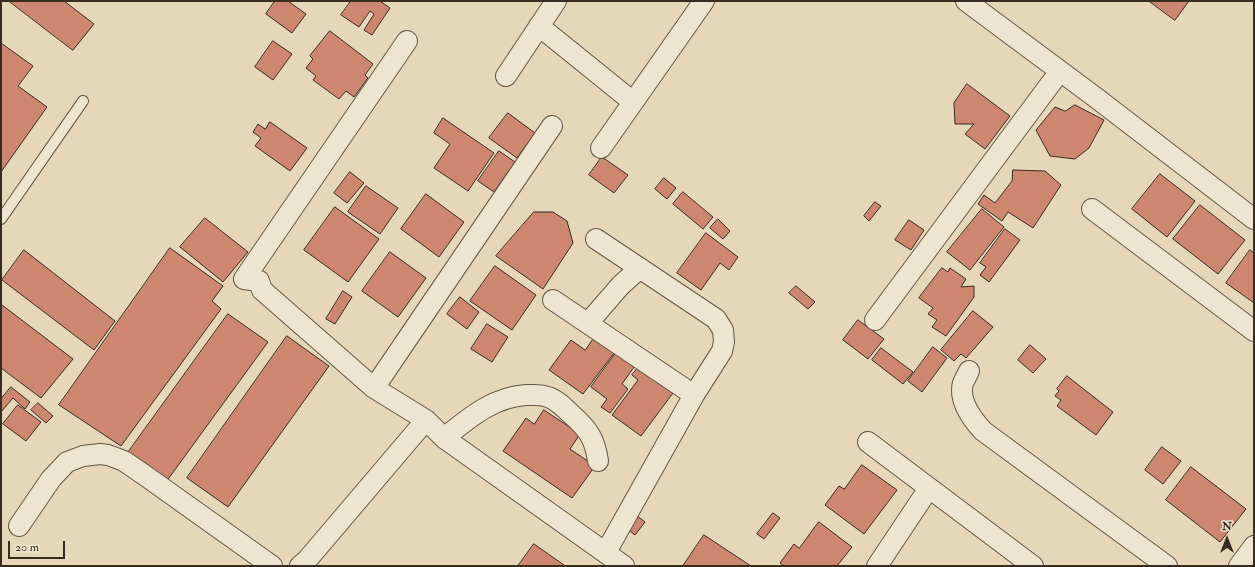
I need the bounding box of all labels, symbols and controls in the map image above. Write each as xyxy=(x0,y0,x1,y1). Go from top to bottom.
north arrow xyxy=(1207,519,1247,559)
text: N xyxy=(1222,520,1232,533)
scale bar xyxy=(10,533,67,559)
text: 20 m xyxy=(15,540,39,555)

